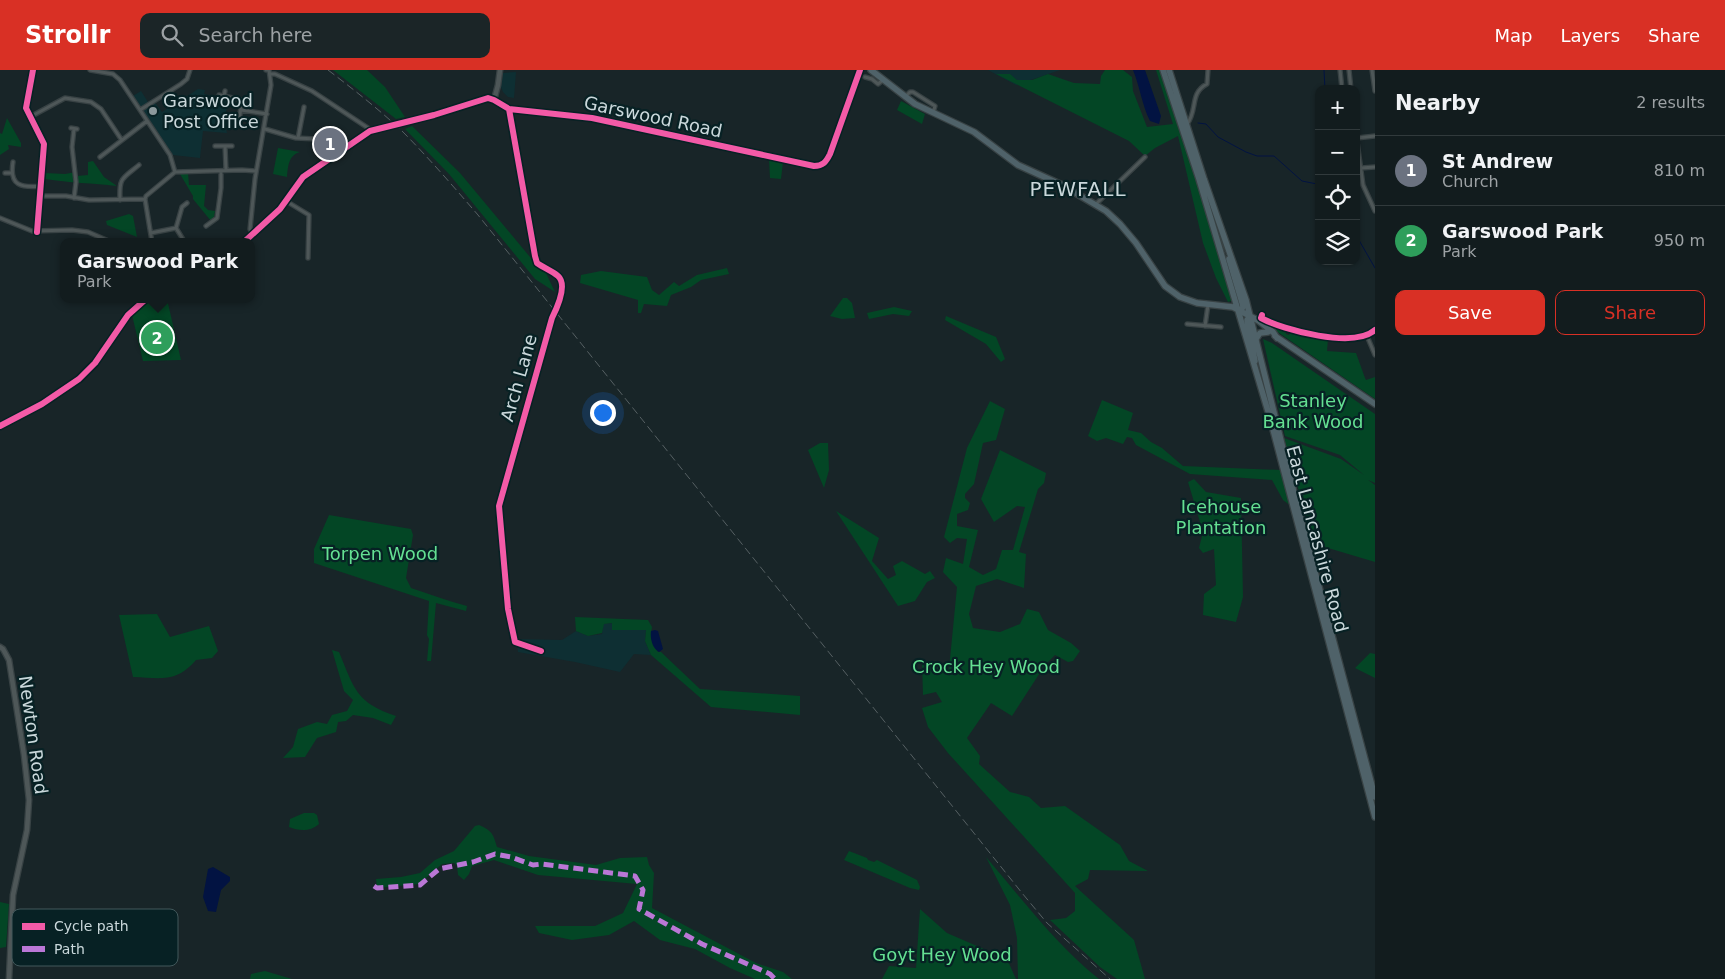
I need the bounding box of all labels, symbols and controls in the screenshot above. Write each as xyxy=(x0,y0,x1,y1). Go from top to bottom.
search box xyxy=(140,13,490,58)
text: Strollr xyxy=(25,21,110,49)
icon: search xyxy=(158,21,186,49)
text: Search here xyxy=(198,24,313,46)
text: Map xyxy=(1494,25,1532,46)
text: Layers xyxy=(1560,25,1620,46)
text: Share xyxy=(1648,25,1700,46)
map controls xyxy=(1315,85,1360,265)
button: + xyxy=(1315,85,1360,130)
place label: Garswood Post Office xyxy=(163,90,259,132)
text: Nearby xyxy=(1395,91,1480,115)
street label: Garswood Road xyxy=(582,92,724,141)
text: 2 results xyxy=(1636,93,1705,112)
marker: Garswood Post Office xyxy=(147,105,159,117)
pin: 1 xyxy=(314,125,346,163)
button: − xyxy=(1315,130,1360,175)
text: St Andrew xyxy=(1442,150,1553,172)
text: 1 xyxy=(1405,161,1417,180)
text: 810 m xyxy=(1654,161,1705,180)
text: Church xyxy=(1442,172,1499,191)
button: locate xyxy=(1315,175,1360,220)
district label: PEWFALL xyxy=(1029,177,1127,201)
button: layers xyxy=(1315,220,1360,265)
text: Garswood Park xyxy=(1442,220,1603,242)
text: 2 xyxy=(1405,231,1417,250)
text: 950 m xyxy=(1654,231,1705,250)
popup xyxy=(60,238,255,303)
text: Park xyxy=(1442,242,1477,261)
text: Garswood Park xyxy=(77,250,238,272)
text: Park xyxy=(77,272,111,291)
button: Save xyxy=(1395,290,1545,335)
button: Share xyxy=(1555,290,1705,335)
pin: 2 xyxy=(141,319,173,357)
street label: Arch Lane xyxy=(496,332,541,424)
park label: Stanley Bank Wood xyxy=(1262,390,1364,432)
your location xyxy=(590,400,616,426)
street label: East Lancashire Road xyxy=(1282,443,1353,635)
park label: Icehouse Plantation xyxy=(1176,496,1266,538)
park label: Torpen Wood xyxy=(321,543,438,564)
park label: Crock Hey Wood xyxy=(912,656,1060,677)
street label: Newton Road xyxy=(15,674,52,796)
legend xyxy=(12,909,178,966)
text: Cycle path xyxy=(54,918,129,934)
text: Path xyxy=(54,941,85,957)
park label: Goyt Hey Wood xyxy=(872,944,1012,965)

